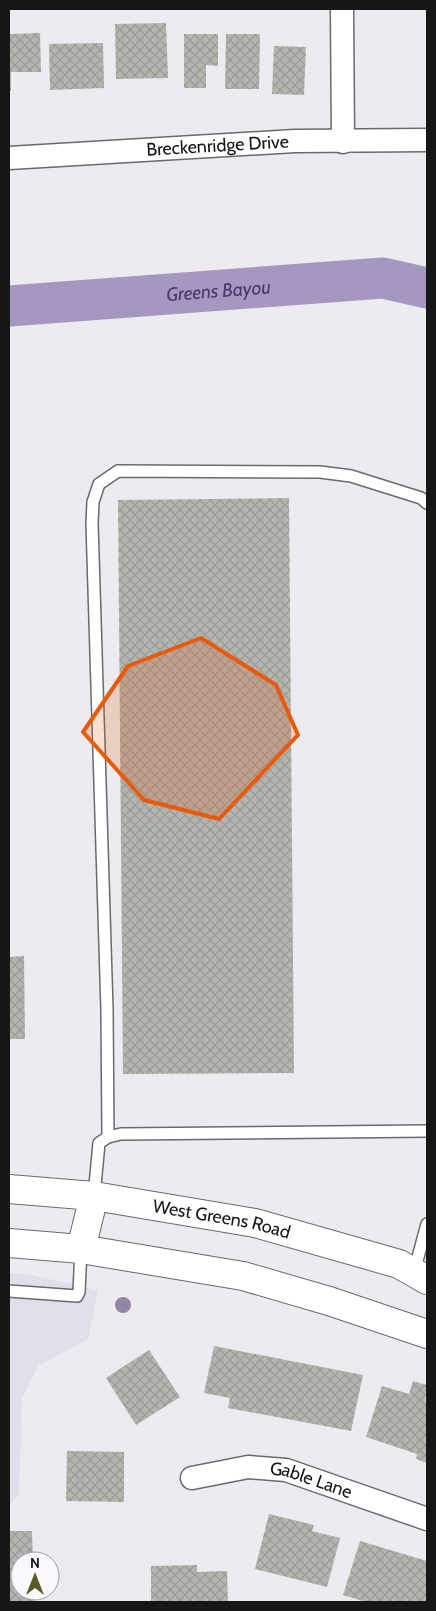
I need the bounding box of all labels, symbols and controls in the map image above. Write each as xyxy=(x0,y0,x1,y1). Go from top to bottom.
street label: Breckenridge Drive xyxy=(146,130,289,161)
water label: Greens Bayou xyxy=(165,275,271,306)
street label: West Greens Road xyxy=(151,1195,293,1244)
street label: Gable Lane xyxy=(269,1458,355,1503)
north arrow xyxy=(10,1551,60,1601)
text: N xyxy=(30,1554,40,1572)

